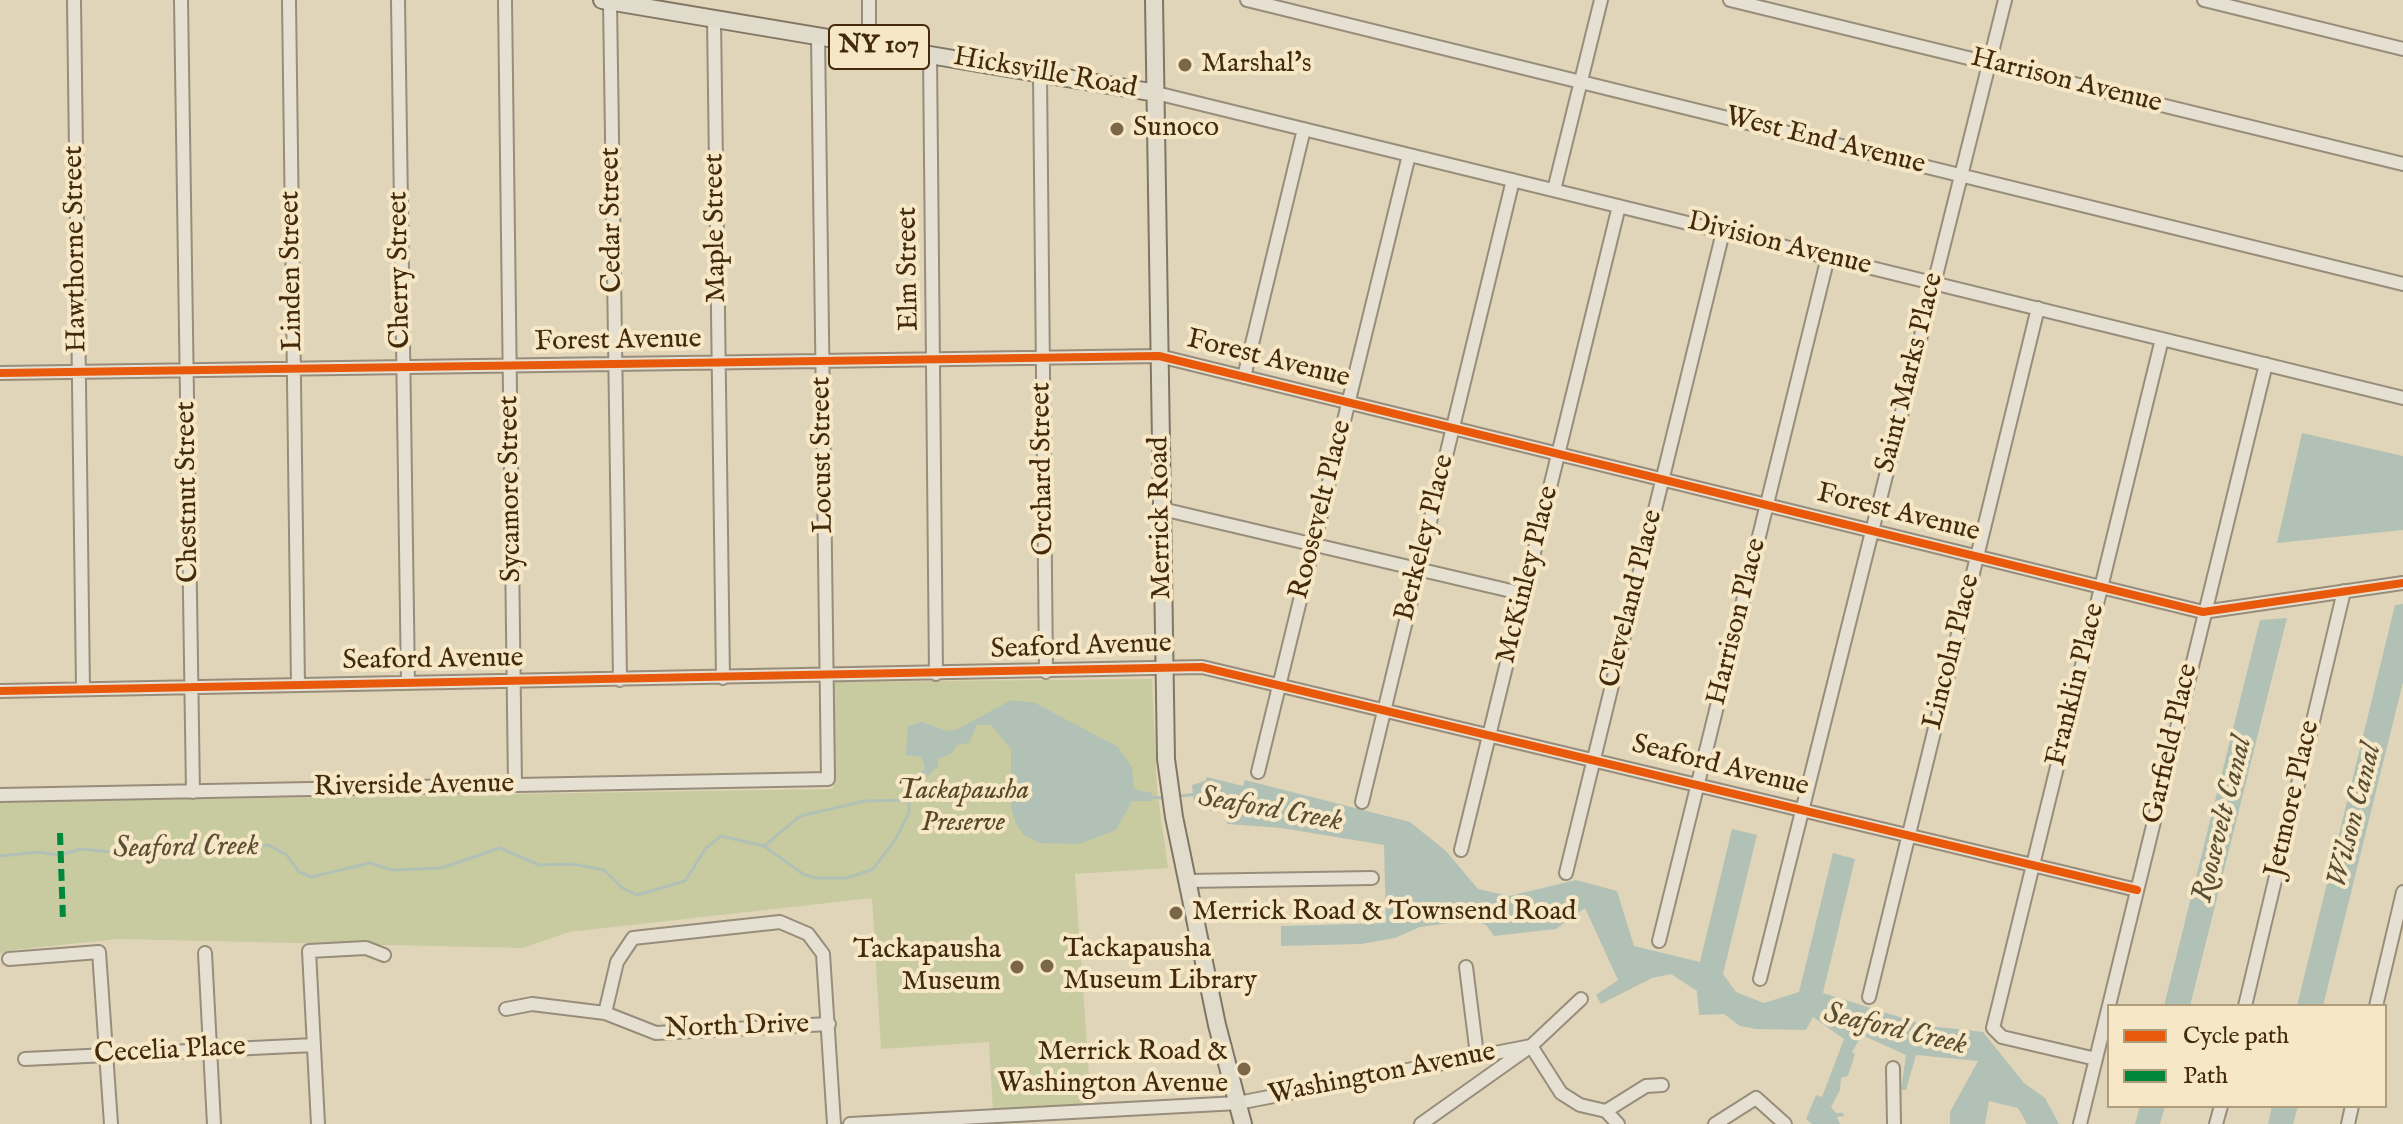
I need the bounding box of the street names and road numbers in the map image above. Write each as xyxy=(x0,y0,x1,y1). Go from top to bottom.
road number: NY 107 xyxy=(829,25,929,69)
street label: Hicksville Road xyxy=(951,41,1139,107)
street label: Harrison Avenue xyxy=(1967,42,2165,122)
street label: West End Avenue xyxy=(1722,101,1928,183)
street label: Hawthorne Street xyxy=(58,145,96,353)
street label: Cedar Street xyxy=(595,147,631,293)
street label: Maple Street xyxy=(699,153,735,303)
street label: Linden Street xyxy=(275,190,311,352)
street label: Cherry Street xyxy=(383,191,419,349)
street label: Division Avenue xyxy=(1683,206,1875,284)
street label: Elm Street xyxy=(892,207,928,331)
street label: Saint Marks Place xyxy=(1870,270,1952,476)
street label: Forest Avenue xyxy=(534,324,702,360)
street label: Forest Avenue xyxy=(1183,324,1353,396)
street label: Locust Street xyxy=(806,376,842,534)
street label: Orchard Street xyxy=(1026,382,1062,556)
street label: Sycamore Street xyxy=(494,395,530,583)
street label: Chestnut Street xyxy=(171,401,207,583)
street label: Roosevelt Place xyxy=(1284,417,1360,603)
street label: Merrick Road xyxy=(1144,436,1180,600)
street label: Berkeley Place xyxy=(1389,451,1463,625)
street label: Forest Avenue xyxy=(1813,478,1983,550)
street label: McKinley Place xyxy=(1491,483,1567,667)
street label: Cleveland Place xyxy=(1595,507,1671,691)
street label: Harrison Place xyxy=(1701,535,1775,709)
street label: Lincoln Place xyxy=(1917,571,1989,733)
street label: Franklin Place xyxy=(2041,600,2113,770)
street label: Seaford Avenue xyxy=(990,628,1172,668)
street label: Seaford Avenue xyxy=(342,643,524,679)
street label: Garfield Place xyxy=(2137,661,2207,827)
street label: Jetmore Place xyxy=(2260,717,2328,881)
street label: Seaford Avenue xyxy=(1628,729,1812,805)
street label: Riverside Avenue xyxy=(313,768,515,806)
street label: North Drive xyxy=(664,1009,810,1047)
street label: Cecelia Place xyxy=(93,1031,247,1073)
street label: Washington Avenue xyxy=(1266,1037,1498,1113)

